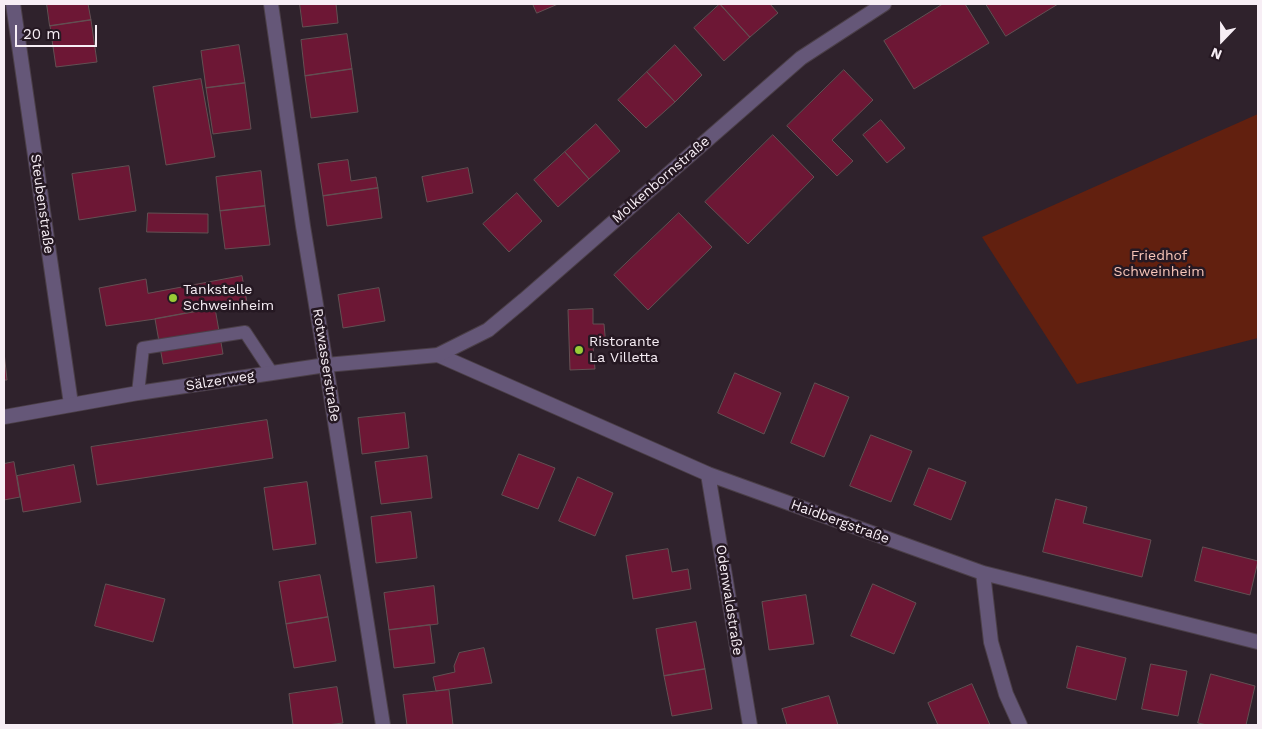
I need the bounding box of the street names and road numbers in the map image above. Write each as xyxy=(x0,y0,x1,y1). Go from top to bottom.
street label: Molkenbornstraße xyxy=(609,133,713,227)
street label: Steubenstraße xyxy=(27,153,57,255)
street label: Rotwasserstraße xyxy=(309,307,343,423)
street label: Sälzerweg xyxy=(185,367,255,395)
street label: Haidbergstraße xyxy=(788,496,892,548)
street label: Odenwaldstraße xyxy=(712,543,746,657)

